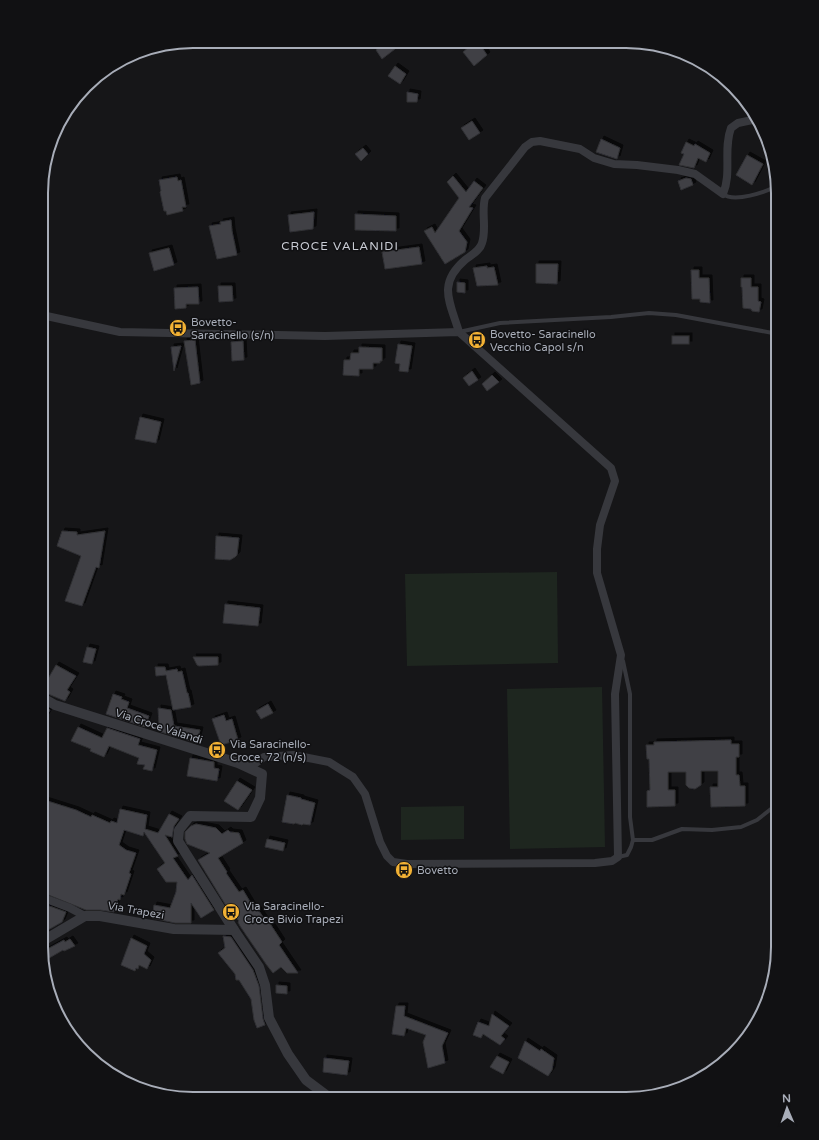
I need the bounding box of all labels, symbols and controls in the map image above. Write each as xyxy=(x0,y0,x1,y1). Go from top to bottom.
district label: CROCE VALANIDI xyxy=(281,239,399,253)
place label: Bovetto- Saracinello (s/n) xyxy=(191,316,274,342)
bus stop icon: Bovetto- Saracinello (s/n) xyxy=(168,318,188,338)
place label: Bovetto- Saracinello Vecchio Capol s/n xyxy=(490,328,596,354)
bus stop icon: Bovetto- Saracinello Vecchio Capol s/n xyxy=(467,330,487,350)
street label: Via Croce Valandi xyxy=(114,706,204,747)
place label: Via Saracinello- Croce, 72 (n/s) xyxy=(230,738,311,764)
bus stop icon: Via Saracinello- Croce, 72 (n/s) xyxy=(207,740,227,760)
bus stop icon: Bovetto xyxy=(394,860,414,880)
place label: Bovetto xyxy=(417,864,458,877)
street label: Via Trapezi xyxy=(107,899,165,922)
place label: Via Saracinello- Croce Bivio Trapezi xyxy=(244,900,343,926)
bus stop icon: Via Saracinello- Croce Bivio Trapezi xyxy=(221,902,241,922)
north arrow xyxy=(767,1088,807,1128)
text: N xyxy=(782,1092,791,1105)

